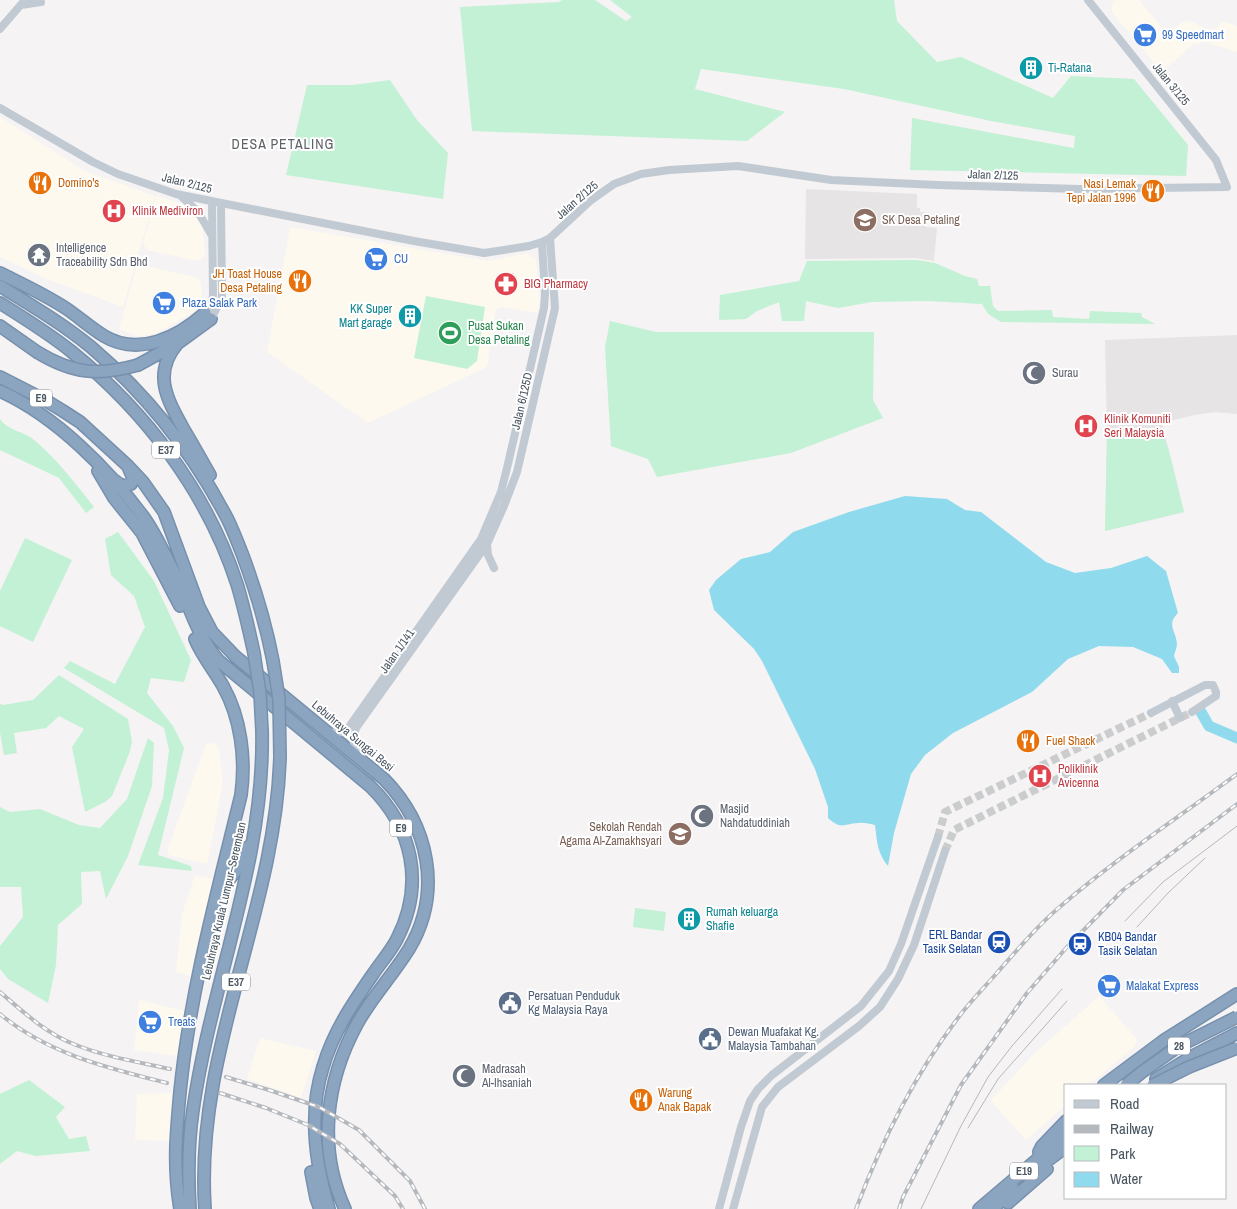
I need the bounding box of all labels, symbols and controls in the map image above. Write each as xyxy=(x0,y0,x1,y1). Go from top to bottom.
supermarket icon: 99 Speedmart xyxy=(1132,22,1158,48)
place label: 99 Speedmart xyxy=(1162,27,1224,43)
building icon: Ti-Ratana xyxy=(1018,55,1044,81)
street label: Jalan 3/125 xyxy=(1149,59,1194,109)
place label: Ti-Ratana xyxy=(1048,60,1092,76)
district label: DESA PETALING xyxy=(232,135,334,153)
street label: Jalan 2/125 xyxy=(967,166,1019,184)
street label: Jalan 2/125 xyxy=(160,169,214,197)
restaurant icon: Domino's xyxy=(27,170,53,196)
place label: Domino's xyxy=(58,175,99,191)
place label: Nasi Lemak Tepi Jalan 1996 xyxy=(1067,176,1136,206)
street label: Jalan 2/125 xyxy=(553,177,602,223)
restaurant icon: Nasi Lemak Tepi Jalan 1996 xyxy=(1140,178,1166,204)
hospital icon: Klinik Mediviron xyxy=(101,198,127,224)
place label: Klinik Mediviron xyxy=(132,203,203,219)
school or university icon: SK Desa Petaling xyxy=(852,207,878,233)
place label: SK Desa Petaling xyxy=(882,212,960,228)
place label: Intelligence Traceability Sdn Bhd xyxy=(56,240,148,270)
temple icon: Intelligence Traceability Sdn Bhd xyxy=(26,242,52,268)
supermarket icon: CU xyxy=(363,246,389,272)
place label: CU xyxy=(394,251,408,267)
place label: JH Toast House Desa Petaling xyxy=(213,266,283,296)
restaurant icon: JH Toast House Desa Petaling xyxy=(287,268,313,294)
pharmacy icon: BIG Pharmacy xyxy=(493,271,519,297)
place label: BIG Pharmacy xyxy=(524,276,588,292)
supermarket icon: Plaza Salak Park xyxy=(151,290,177,316)
place label: Plaza Salak Park xyxy=(182,295,257,311)
place label: KK Super Mart garage xyxy=(339,301,393,331)
building icon: KK Super Mart garage xyxy=(397,303,423,329)
place label: Pusat Sukan Desa Petaling xyxy=(468,318,530,348)
sports icon: Pusat Sukan Desa Petaling xyxy=(437,320,463,346)
mosque icon: Surau xyxy=(1021,360,1047,386)
place label: Surau xyxy=(1052,365,1078,381)
street label: Jalan 6/125D xyxy=(508,371,536,431)
road number: E9 xyxy=(30,389,52,406)
place label: Klinik Komuniti Seri Malaysia xyxy=(1104,411,1171,441)
hospital icon: Klinik Komuniti Seri Malaysia xyxy=(1073,413,1099,439)
road number: E37 xyxy=(152,442,180,458)
street label: Jalan 1/141 xyxy=(376,625,418,676)
street label: Lebuhraya Sungai Besi xyxy=(308,697,398,775)
restaurant icon: Fuel Shack xyxy=(1015,728,1041,754)
place label: Fuel Shack xyxy=(1046,733,1095,749)
place label: Poliklinik Avicenna xyxy=(1057,761,1099,791)
hospital icon: Poliklinik Avicenna xyxy=(1027,763,1053,789)
place label: Masjid Nahdatuddiniah xyxy=(720,801,790,831)
mosque icon: Masjid Nahdatuddiniah xyxy=(689,803,715,829)
place label: Sekolah Rendah Agama Al-Zamakhsyari xyxy=(559,819,662,849)
road number: E9 xyxy=(390,820,412,836)
street label: Lebuhraya Kuala Lumpur–Seremban xyxy=(198,821,250,981)
school or university icon: Sekolah Rendah Agama Al-Zamakhsyari xyxy=(667,821,693,847)
place label: Rumah keluarga Shafie xyxy=(706,904,779,934)
building icon: Rumah keluarga Shafie xyxy=(676,906,702,932)
place label: ERL Bandar Tasik Selatan xyxy=(923,927,983,957)
station icon: ERL Bandar Tasik Selatan xyxy=(986,929,1012,955)
place label: KB04 Bandar Tasik Selatan xyxy=(1098,929,1157,959)
station icon: KB04 Bandar Tasik Selatan xyxy=(1067,931,1093,957)
supermarket icon: Malakat Express xyxy=(1096,973,1122,999)
road number: E37 xyxy=(222,974,250,990)
place label: Malakat Express xyxy=(1126,978,1199,994)
place label: Persatuan Penduduk Kg Malaysia Raya xyxy=(528,988,620,1018)
public building icon: Persatuan Penduduk Kg Malaysia Raya xyxy=(497,990,523,1016)
supermarket icon: Treats xyxy=(137,1009,163,1035)
place label: Treats xyxy=(168,1014,196,1030)
place label: Dewan Muafakat Kg. Malaysia Tambahan xyxy=(728,1024,819,1054)
public building icon: Dewan Muafakat Kg. Malaysia Tambahan xyxy=(697,1026,723,1052)
road number: 28 xyxy=(1168,1038,1190,1054)
place label: Madrasah Al-Ihsaniah xyxy=(481,1061,532,1091)
mosque icon: Madrasah Al-Ihsaniah xyxy=(451,1063,477,1089)
legend xyxy=(1064,1084,1227,1199)
place label: Warung Anak Bapak xyxy=(657,1085,711,1115)
restaurant icon: Warung Anak Bapak xyxy=(628,1087,654,1113)
text: Road xyxy=(1110,1093,1139,1114)
text: Railway xyxy=(1110,1118,1155,1139)
text: Park xyxy=(1110,1143,1136,1164)
road number: E19 xyxy=(1010,1162,1038,1180)
text: Water xyxy=(1110,1168,1142,1189)

